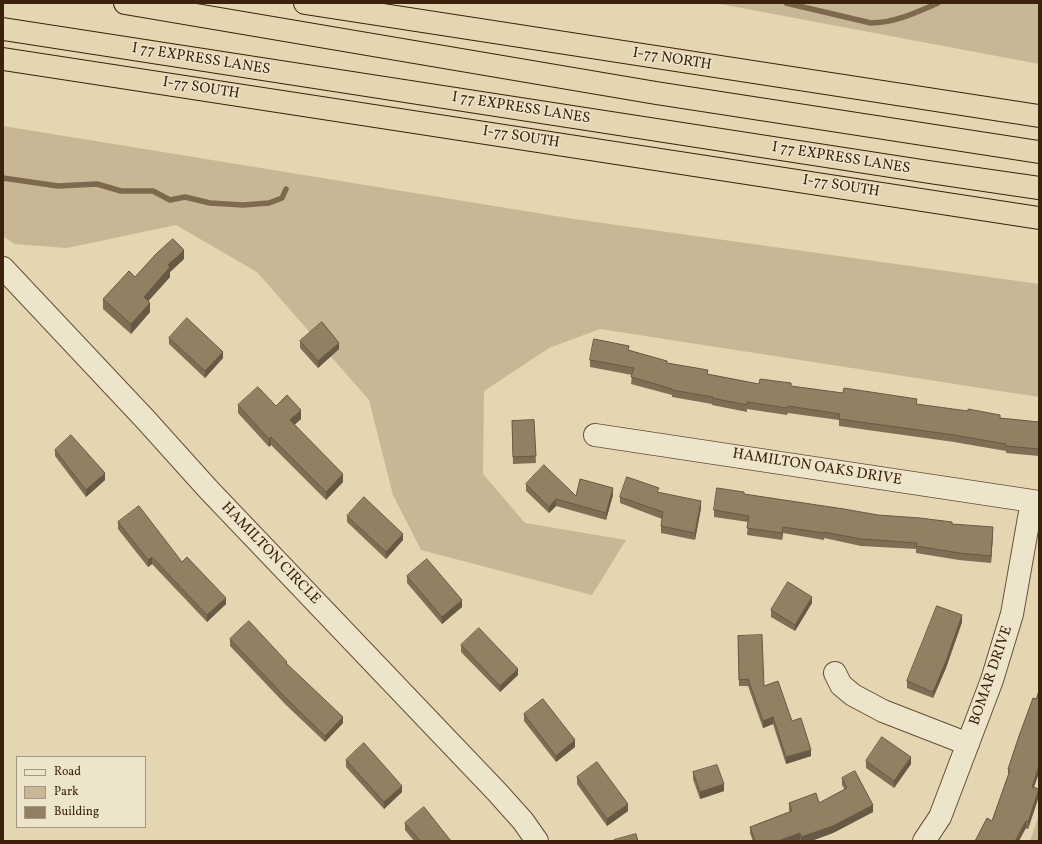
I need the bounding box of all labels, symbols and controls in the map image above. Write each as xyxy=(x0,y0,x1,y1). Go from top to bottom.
street label: I 77 EXPRESS LANES xyxy=(131,40,271,80)
street label: I-77 NORTH xyxy=(631,45,713,75)
street label: I-77 SOUTH xyxy=(161,74,241,104)
street label: I 77 EXPRESS LANES xyxy=(451,89,591,129)
street label: I-77 SOUTH xyxy=(481,123,561,153)
street label: I 77 EXPRESS LANES xyxy=(771,139,911,179)
street label: I-77 SOUTH xyxy=(801,172,881,202)
street label: HAMILTON OAKS DRIVE xyxy=(731,446,903,490)
street label: HAMILTON CIRCLE xyxy=(217,499,323,609)
street label: BOMAR DRIVE xyxy=(967,624,1017,728)
legend xyxy=(16,756,146,828)
text: Road xyxy=(54,764,81,780)
text: Park xyxy=(54,784,79,800)
text: Building xyxy=(54,804,99,820)

